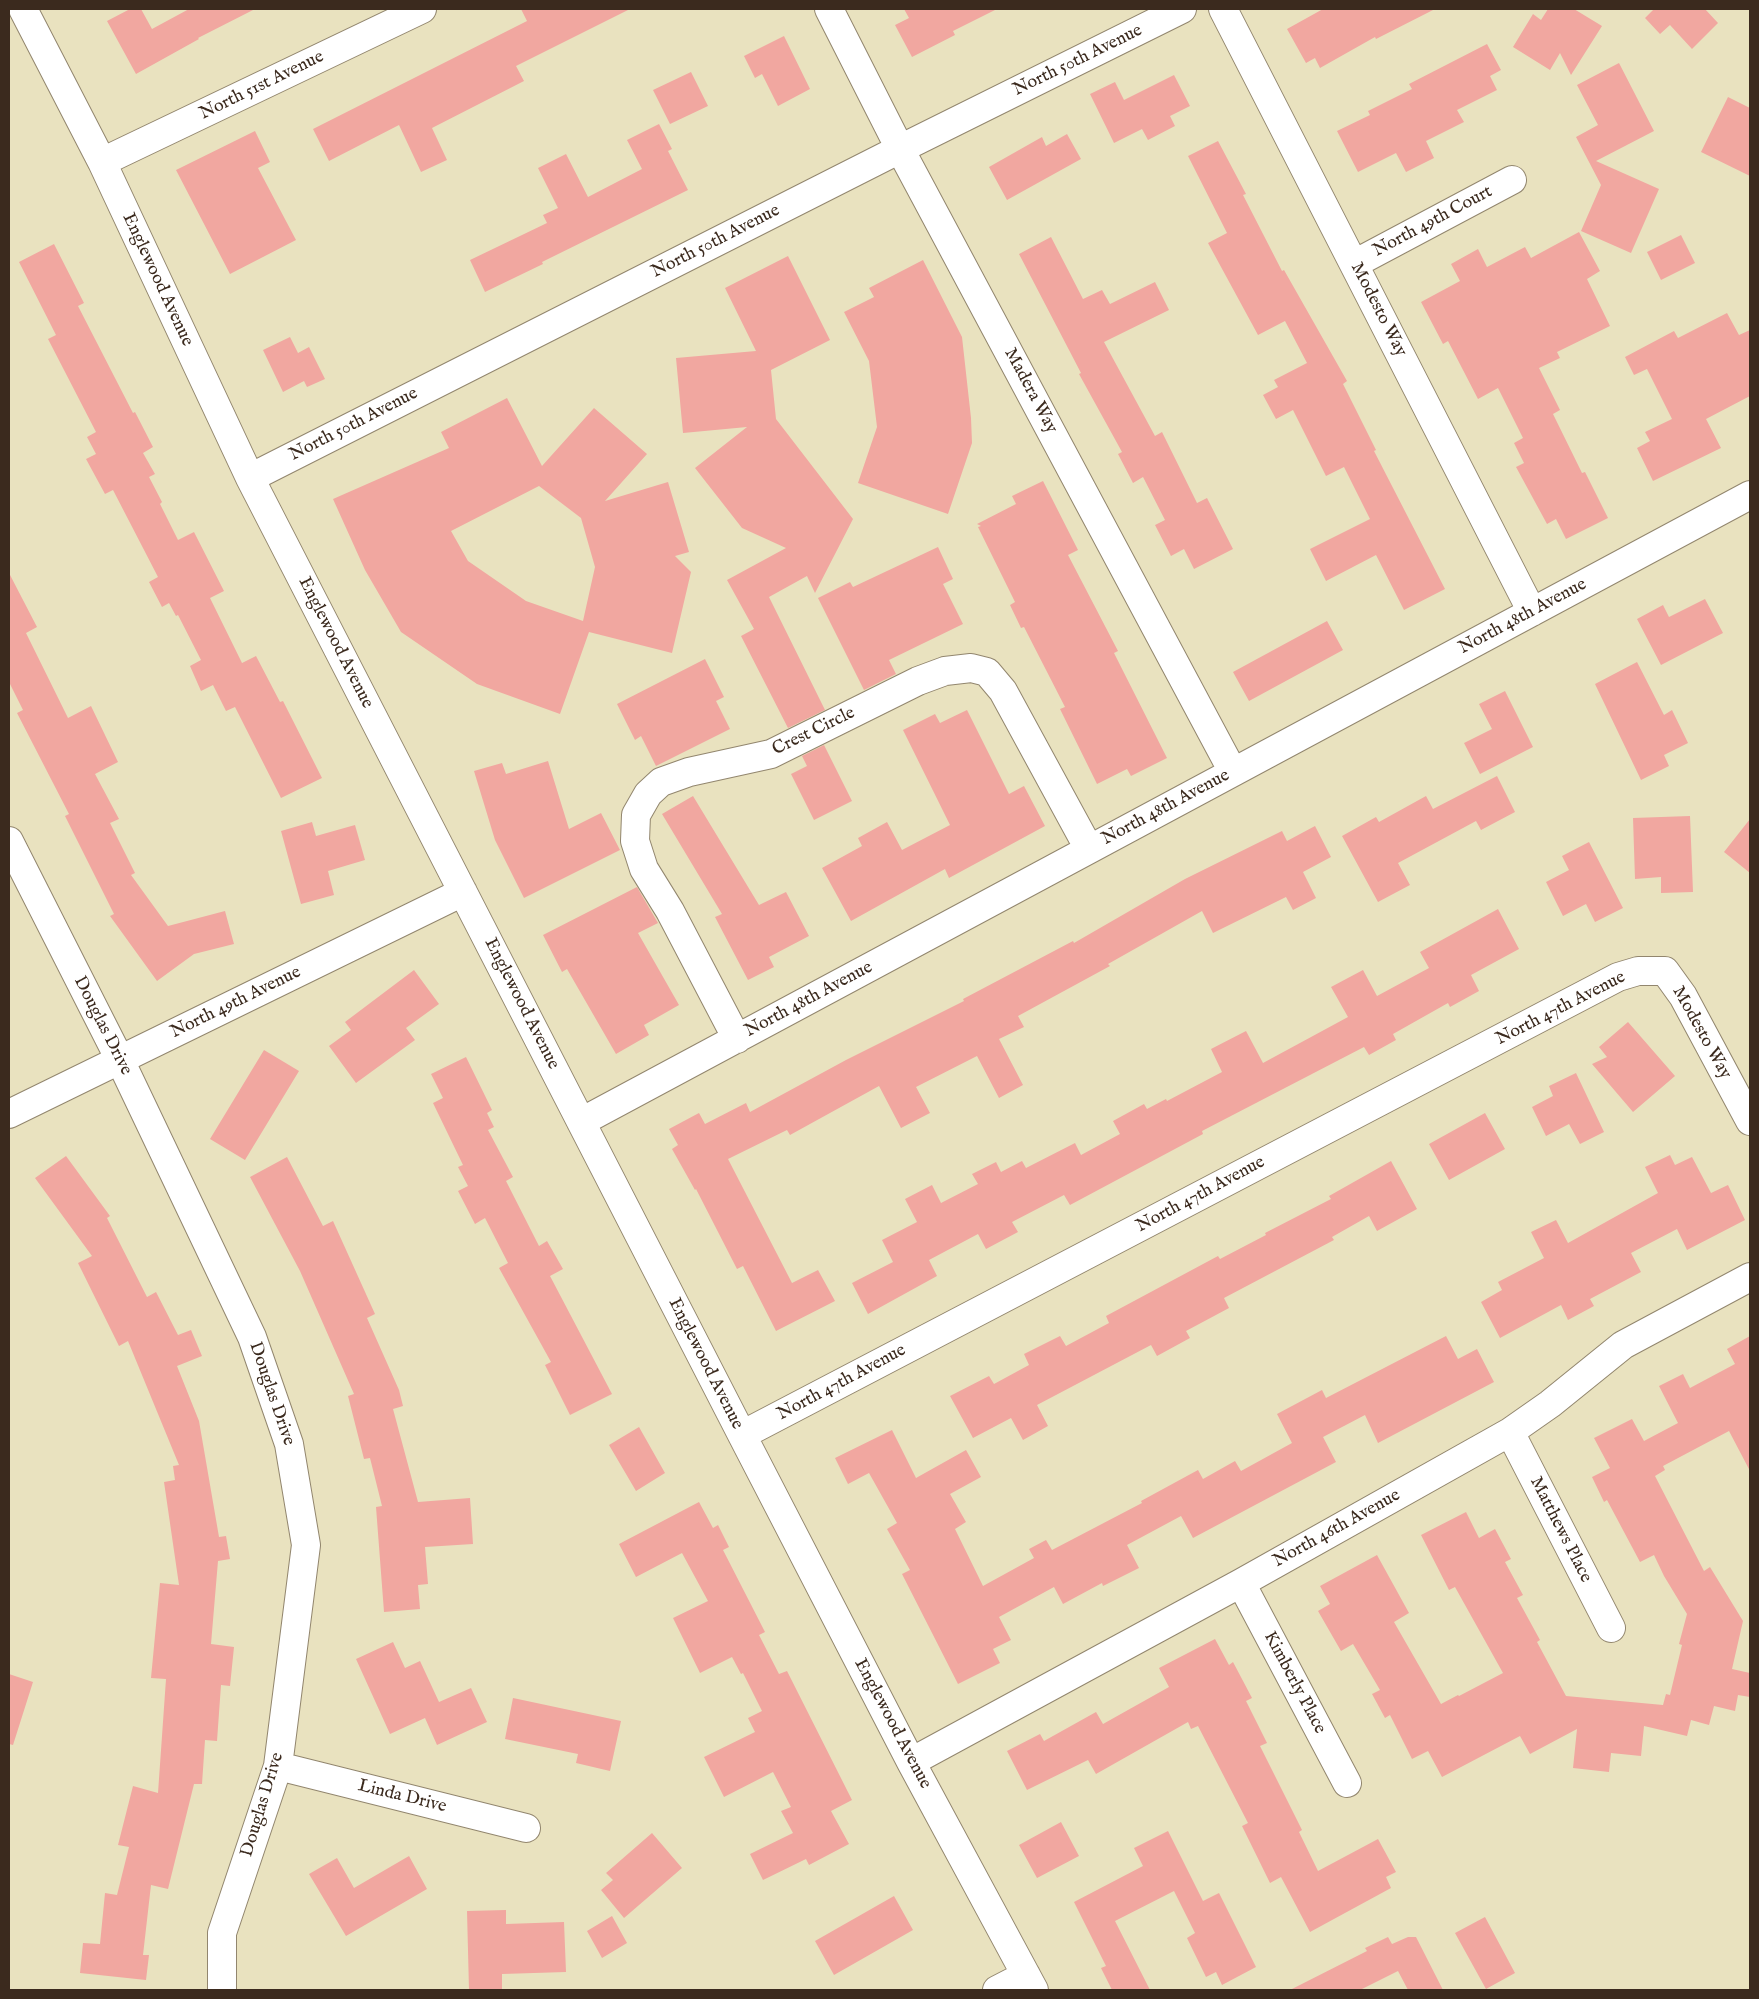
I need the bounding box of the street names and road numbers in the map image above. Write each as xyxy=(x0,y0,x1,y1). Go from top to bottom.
street label: North 50th Avenue xyxy=(1010,20,1146,102)
street label: North 51st Avenue xyxy=(196,47,328,125)
street label: North 49th Court xyxy=(1370,181,1496,263)
street label: North 50th Avenue xyxy=(648,200,784,284)
street label: Englewood Avenue xyxy=(117,210,197,350)
street label: Modesto Way xyxy=(1345,259,1411,361)
street label: Madera Way xyxy=(999,345,1061,437)
street label: North 50th Avenue xyxy=(286,383,422,467)
street label: Englewood Avenue xyxy=(293,574,377,712)
street label: North 48th Avenue xyxy=(1455,574,1591,660)
street label: Crest Circle xyxy=(769,703,859,761)
street label: North 48th Avenue xyxy=(1098,765,1234,851)
street label: Englewood Avenue xyxy=(479,935,563,1073)
street label: North 48th Avenue xyxy=(741,957,877,1043)
street label: North 49th Avenue xyxy=(167,962,305,1044)
street label: North 47th Avenue xyxy=(1493,967,1629,1051)
street label: Douglas Drive xyxy=(68,973,136,1079)
street label: Modesto Way xyxy=(1667,983,1735,1083)
street label: North 47th Avenue xyxy=(1133,1152,1269,1238)
street label: Englewood Avenue xyxy=(663,1295,747,1433)
street label: Douglas Drive xyxy=(243,1339,299,1449)
street label: North 47th Avenue xyxy=(774,1340,910,1426)
street label: Matthews Place xyxy=(1524,1473,1596,1587)
street label: North 46th Avenue xyxy=(1270,1485,1404,1573)
street label: Kimberly Place xyxy=(1258,1628,1330,1738)
street label: Englewood Avenue xyxy=(849,1655,935,1793)
street label: Douglas Drive xyxy=(237,1750,289,1860)
street label: Linda Drive xyxy=(356,1776,448,1818)

